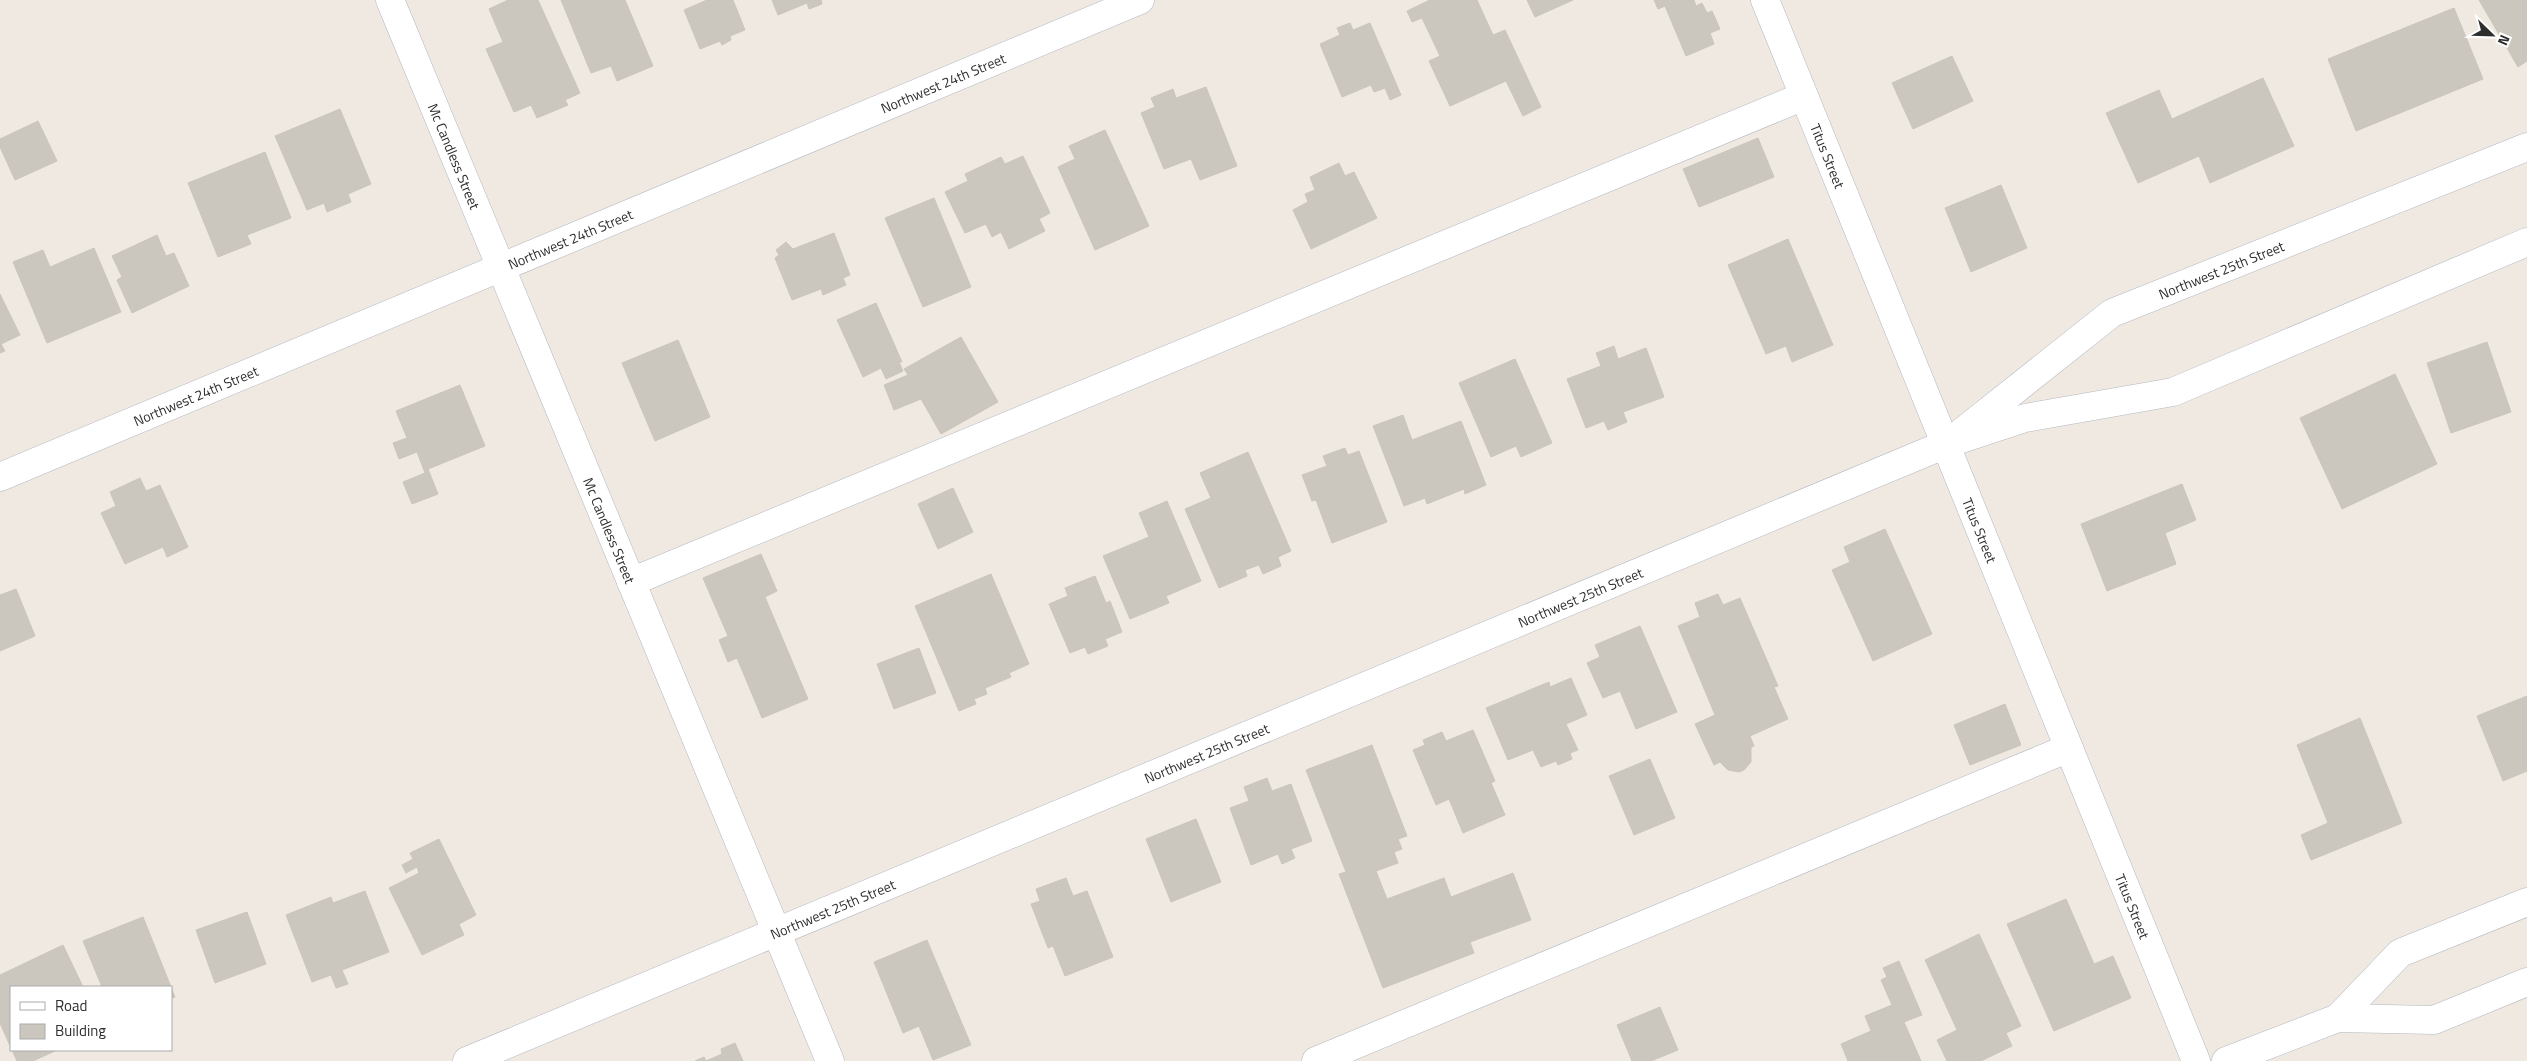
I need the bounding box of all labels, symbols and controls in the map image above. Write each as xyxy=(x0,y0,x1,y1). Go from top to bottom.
north arrow xyxy=(2467,10,2517,60)
text: N xyxy=(2493,32,2516,49)
street label: Northwest 24th Street xyxy=(877,47,1009,118)
street label: Mc Candless Street xyxy=(423,100,486,212)
street label: Titus Street xyxy=(1806,120,1851,191)
street label: Northwest 24th Street xyxy=(504,203,636,274)
street label: Northwest 25th Street xyxy=(2155,235,2287,304)
street label: Northwest 24th Street xyxy=(130,360,261,431)
street label: Mc Candless Street xyxy=(579,474,641,587)
street label: Titus Street xyxy=(1958,494,2003,566)
street label: Northwest 25th Street xyxy=(1514,561,1646,632)
street label: Northwest 25th Street xyxy=(1141,717,1272,788)
street label: Titus Street xyxy=(2110,870,2156,942)
street label: Northwest 25th Street xyxy=(767,873,898,944)
legend xyxy=(10,986,172,1051)
text: Road xyxy=(55,994,87,1017)
text: Building xyxy=(55,1019,106,1042)

